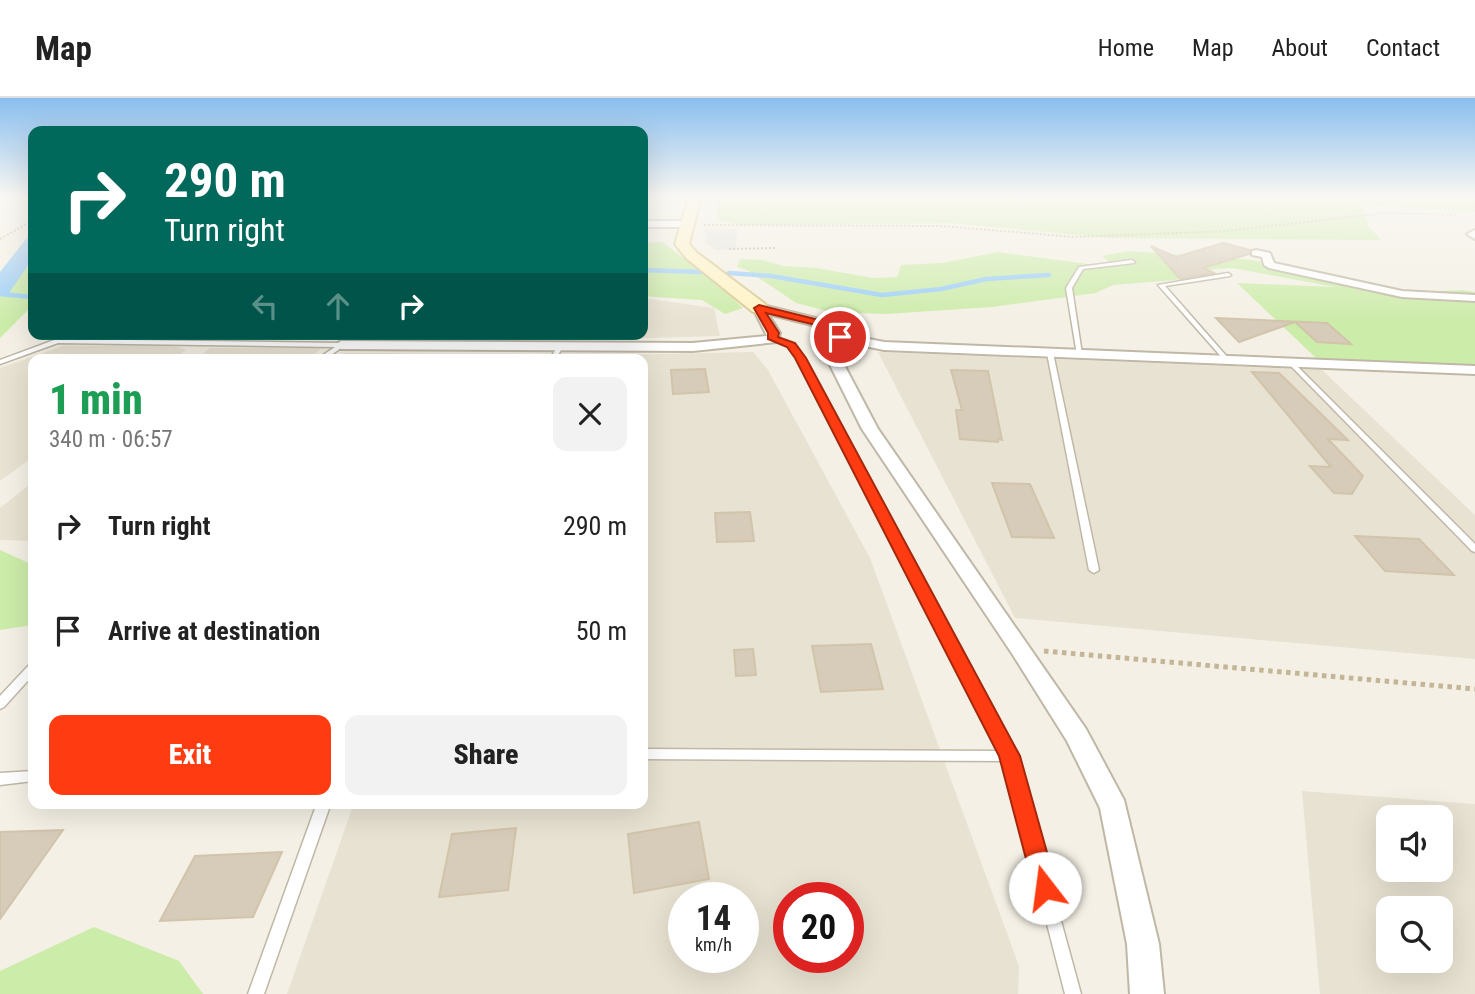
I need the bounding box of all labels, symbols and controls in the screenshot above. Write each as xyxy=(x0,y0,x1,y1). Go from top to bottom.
text: Map xyxy=(35,29,92,68)
text: Home xyxy=(1098,34,1154,62)
text: Map xyxy=(1192,34,1234,62)
text: About xyxy=(1272,34,1328,62)
text: Contact xyxy=(1366,34,1440,62)
text: 290 m xyxy=(164,152,286,209)
icon: right xyxy=(49,154,140,245)
text: Turn right xyxy=(164,211,285,249)
icon: left xyxy=(246,287,284,325)
icon: ahead xyxy=(319,287,357,325)
icon: right xyxy=(392,287,430,325)
pin xyxy=(810,307,870,367)
icon: arrive xyxy=(821,318,859,356)
text: 1 min xyxy=(49,375,143,424)
button: close xyxy=(553,377,627,451)
text: 340 m · 06:57 xyxy=(49,426,173,453)
icon: right xyxy=(49,507,87,545)
text: Turn right xyxy=(108,511,210,541)
text: 290 m xyxy=(563,511,627,541)
icon: arrive xyxy=(49,612,87,650)
text: Arrive at destination xyxy=(108,616,320,646)
text: 50 m xyxy=(576,616,627,646)
button: Exit xyxy=(49,715,331,795)
button: Share xyxy=(345,715,627,795)
map controls xyxy=(1376,805,1453,973)
button: sound xyxy=(1376,805,1453,882)
position arrow xyxy=(1008,851,1082,925)
speed limit sign: 20 xyxy=(773,882,864,973)
button: search xyxy=(1376,896,1453,973)
text: 14 xyxy=(696,898,731,939)
text: km/h xyxy=(695,934,732,955)

